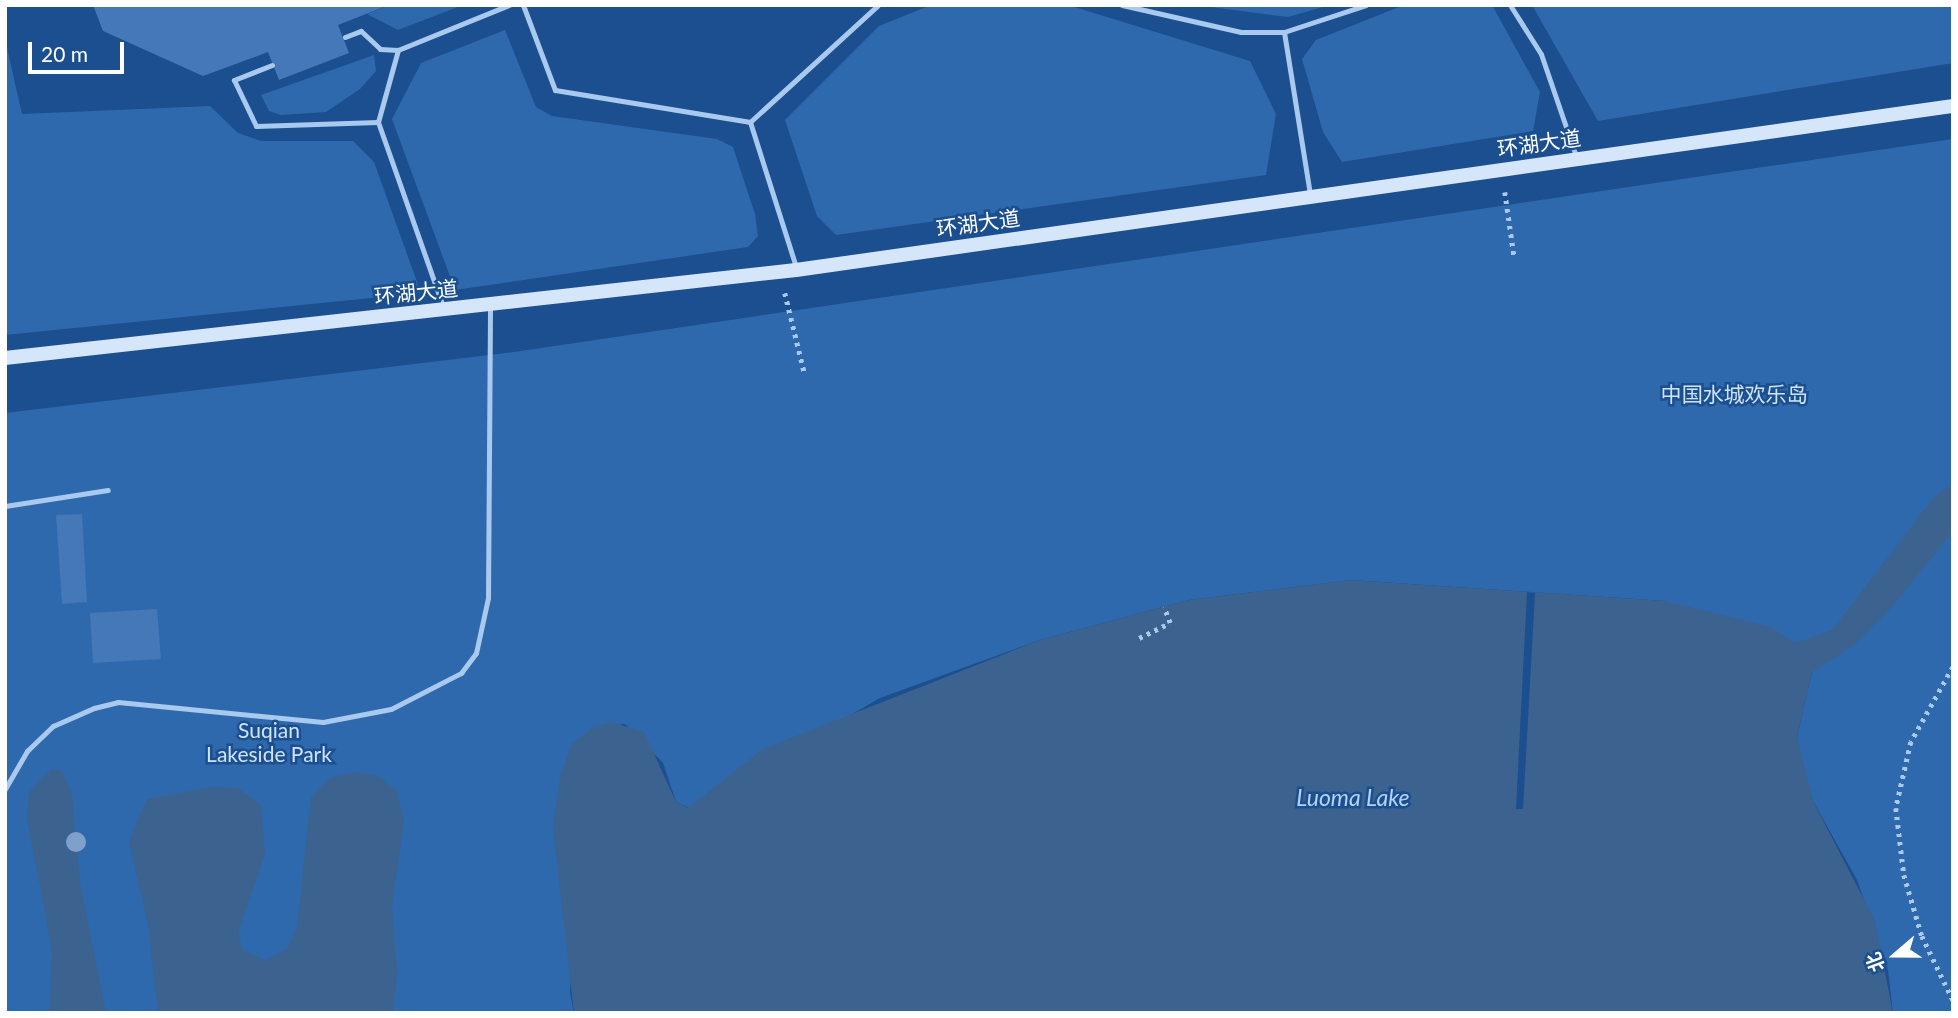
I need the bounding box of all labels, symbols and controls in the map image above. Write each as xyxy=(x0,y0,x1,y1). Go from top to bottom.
scale bar xyxy=(32,28,128,72)
text: 20 m xyxy=(41,41,88,66)
street label: 环湖大道 xyxy=(1496,125,1582,161)
street label: 环湖大道 xyxy=(935,205,1021,241)
street label: 环湖大道 xyxy=(373,275,459,309)
park label: 中国水城欢乐岛 xyxy=(1661,381,1807,407)
park label: Suqian Lakeside Park xyxy=(206,717,332,767)
water label: Luoma Lake xyxy=(1296,783,1410,811)
north arrow xyxy=(1860,920,1930,990)
text: 北 xyxy=(1861,949,1889,975)

